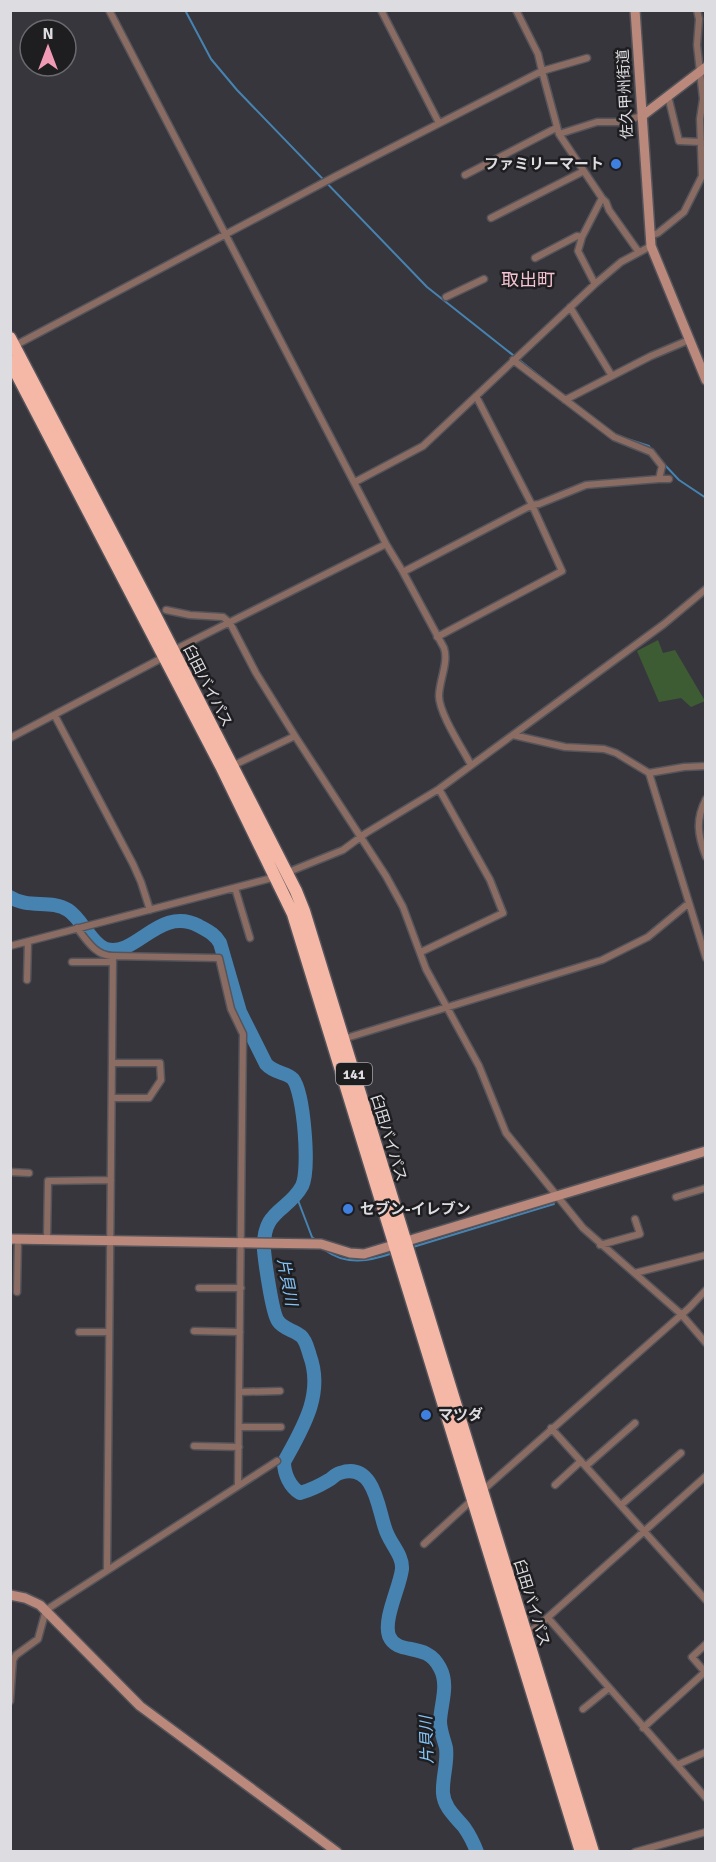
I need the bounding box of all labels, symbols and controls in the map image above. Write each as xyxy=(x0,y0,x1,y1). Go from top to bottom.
north arrow xyxy=(18,18,78,78)
text: N xyxy=(42,24,54,44)
street label: 佐久甲州街道 xyxy=(614,49,636,139)
place label: ファミリーマート xyxy=(484,155,604,173)
marker: ファミリーマート xyxy=(609,157,623,171)
district label: 取出町 xyxy=(501,269,555,291)
street label: 臼田バイパス xyxy=(180,642,236,730)
road number: 141 xyxy=(336,1063,372,1085)
street label: 臼田バイパス xyxy=(367,1092,411,1184)
place label: セブン-イレブン xyxy=(360,1200,471,1218)
marker: セブン-イレブン xyxy=(341,1202,355,1216)
water label: 片貝川 xyxy=(273,1257,302,1309)
place label: マツダ xyxy=(438,1406,483,1424)
marker: マツダ xyxy=(419,1408,433,1422)
street label: 臼田バイパス xyxy=(510,1557,554,1649)
water label: 片貝川 xyxy=(416,1714,438,1764)

